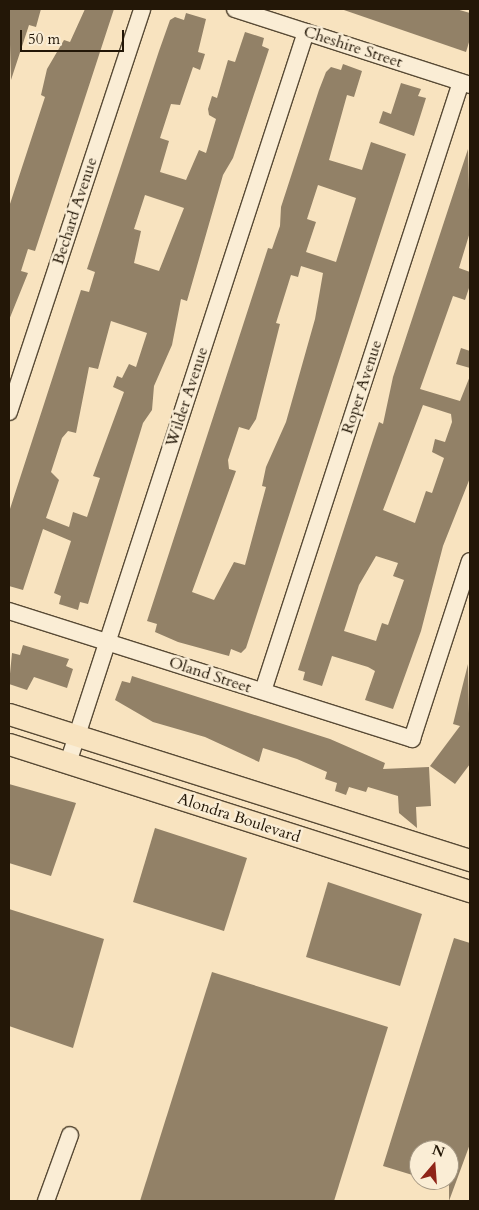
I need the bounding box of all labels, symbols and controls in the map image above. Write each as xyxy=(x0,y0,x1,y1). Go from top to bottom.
scale bar xyxy=(22,20,126,52)
street label: Cheshire Street xyxy=(301,22,405,72)
text: 50 m xyxy=(28,29,60,49)
street label: Bechard Avenue xyxy=(49,155,101,267)
street label: Roper Avenue xyxy=(338,338,386,436)
street label: Wilder Avenue xyxy=(162,345,212,449)
street label: Oland Street xyxy=(167,653,253,697)
street label: Alondra Boulevard xyxy=(175,789,303,847)
north arrow xyxy=(409,1140,459,1190)
text: N xyxy=(430,1140,447,1162)

